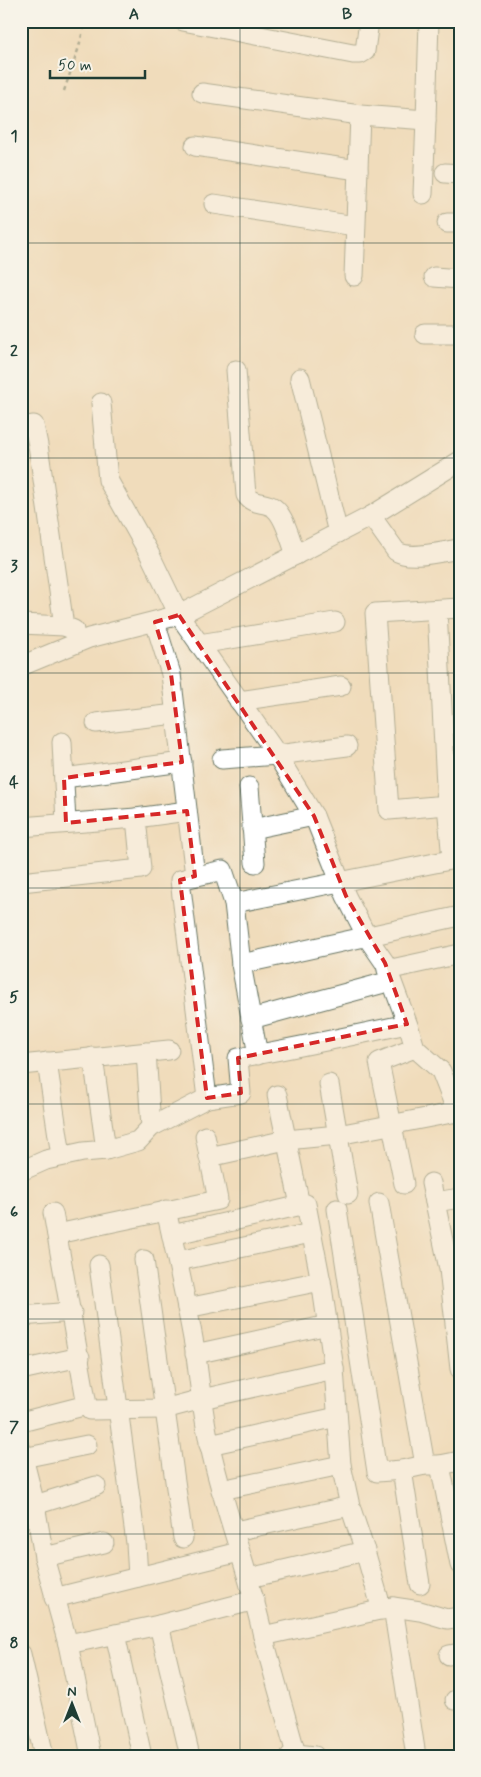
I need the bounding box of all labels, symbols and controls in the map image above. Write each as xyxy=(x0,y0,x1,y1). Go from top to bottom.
text: A xyxy=(129,4,139,25)
text: B xyxy=(342,4,352,25)
scale bar xyxy=(50,48,145,80)
text: 50 m xyxy=(58,56,92,76)
text: 1 xyxy=(10,126,18,147)
text: 2 xyxy=(10,341,18,362)
text: 3 xyxy=(10,556,18,577)
text: 4 xyxy=(9,772,19,793)
text: 5 xyxy=(9,987,19,1008)
text: 6 xyxy=(10,1202,18,1223)
text: 7 xyxy=(9,1417,19,1438)
text: 8 xyxy=(9,1633,19,1654)
north arrow xyxy=(48,1680,98,1730)
text: N xyxy=(67,1683,77,1701)

